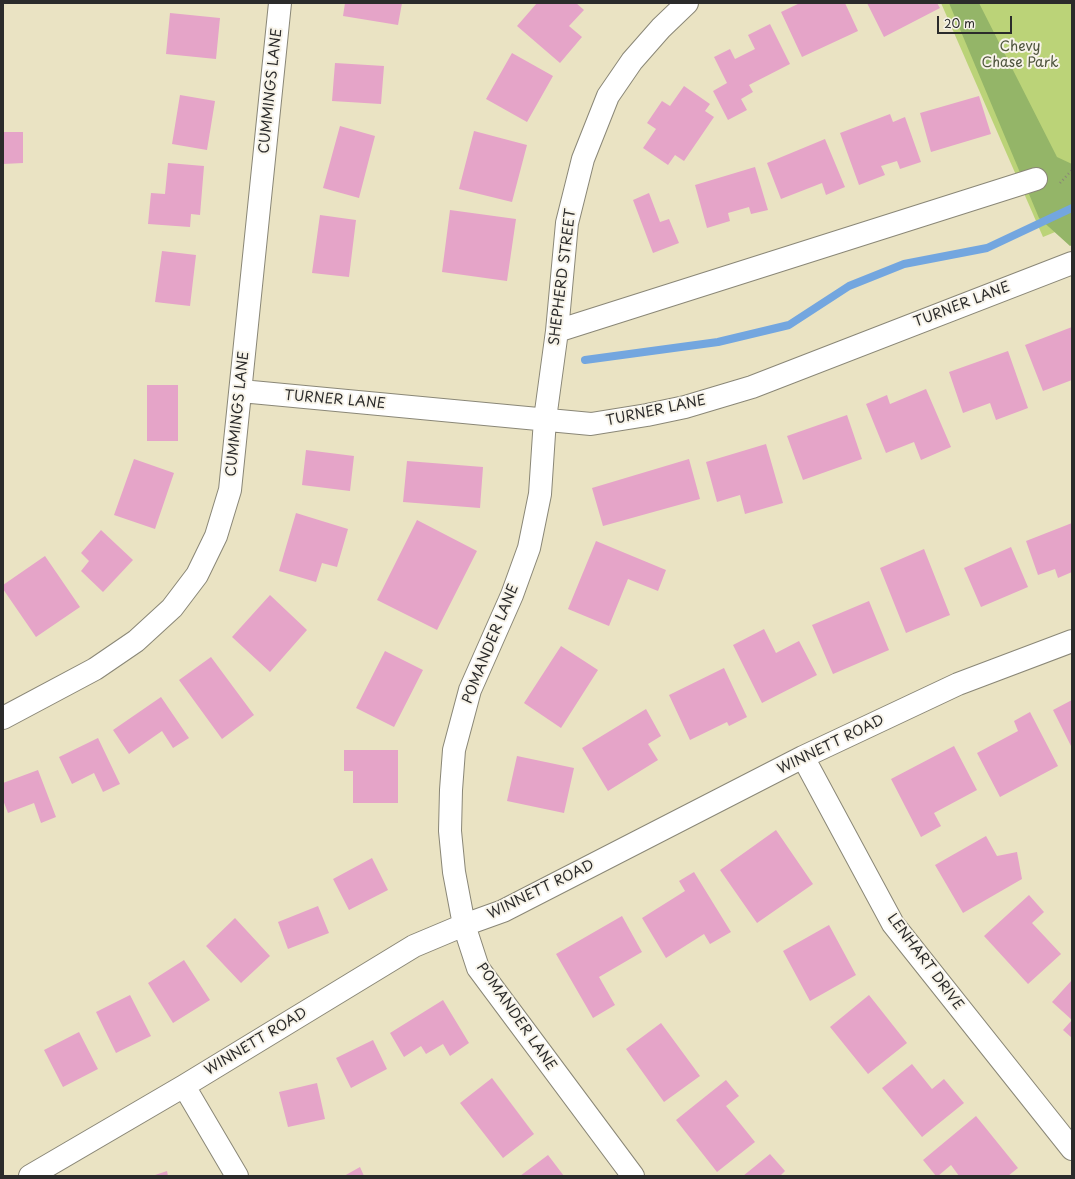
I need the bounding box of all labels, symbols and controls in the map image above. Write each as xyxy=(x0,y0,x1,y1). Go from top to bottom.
scale bar xyxy=(939,8,1014,34)
text: 20 m xyxy=(944,14,975,32)
street label: CUMMINGS LANE xyxy=(256,27,286,155)
park label: Chevy Chase Park xyxy=(982,39,1058,72)
street label: SHEPHERD STREET xyxy=(546,208,580,346)
street label: TURNER LANE xyxy=(911,279,1013,331)
street label: CUMMINGS LANE xyxy=(223,350,253,478)
street label: TURNER LANE xyxy=(284,387,386,413)
street label: TURNER LANE xyxy=(604,392,708,430)
street label: POMANDER LANE xyxy=(459,582,523,706)
street label: WINNETT ROAD xyxy=(775,712,887,778)
street label: WINNETT ROAD xyxy=(485,857,597,923)
street label: LENHART DRIVE xyxy=(883,911,967,1013)
street label: POMANDER LANE xyxy=(473,960,559,1074)
street label: WINNETT ROAD xyxy=(202,1005,310,1079)

